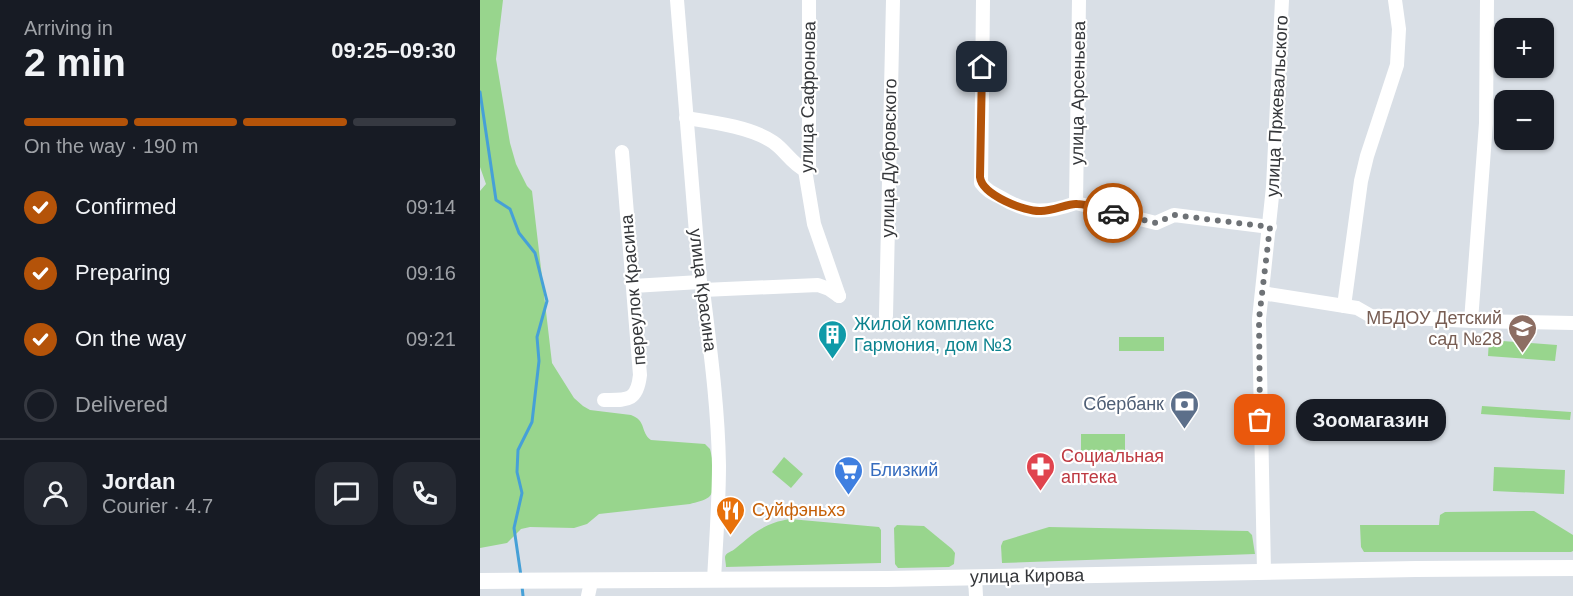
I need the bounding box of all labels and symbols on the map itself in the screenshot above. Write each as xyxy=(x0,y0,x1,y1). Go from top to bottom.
street label: улица Пржевальского xyxy=(1262,15,1292,197)
street label: улица Сафронова xyxy=(797,20,819,173)
street label: улица Арсеньева xyxy=(1067,20,1089,165)
pin xyxy=(956,41,1007,92)
street label: улица Дубровского xyxy=(878,78,900,238)
courier xyxy=(1083,183,1143,243)
street label: переулок Красина xyxy=(616,213,650,366)
street label: улица Красина xyxy=(686,227,721,354)
place label: МБДОУ Детский сад №28 xyxy=(1366,308,1502,349)
school or university icon: МБДОУ Детский сад №28 xyxy=(1507,312,1539,354)
place label: Жилой комплекс Гармония, дом №3 xyxy=(854,314,1012,355)
building icon: Жилой комплекс Гармония, дом №3 xyxy=(817,318,849,360)
bank icon: Сбербанк xyxy=(1169,388,1201,430)
place label: Сбербанк xyxy=(1083,394,1164,414)
pin xyxy=(1234,394,1285,445)
callout: Зоомагазин xyxy=(1296,399,1446,441)
place label: Социальная аптека xyxy=(1061,446,1164,487)
pharmacy icon: Социальная аптека xyxy=(1024,450,1056,492)
supermarket icon: Близкий xyxy=(833,454,865,496)
place label: Близкий xyxy=(870,460,938,480)
restaurant icon: Суйфэньхэ xyxy=(715,494,747,536)
place label: Суйфэньхэ xyxy=(752,500,846,520)
street label: улица Кирова xyxy=(970,565,1085,587)

